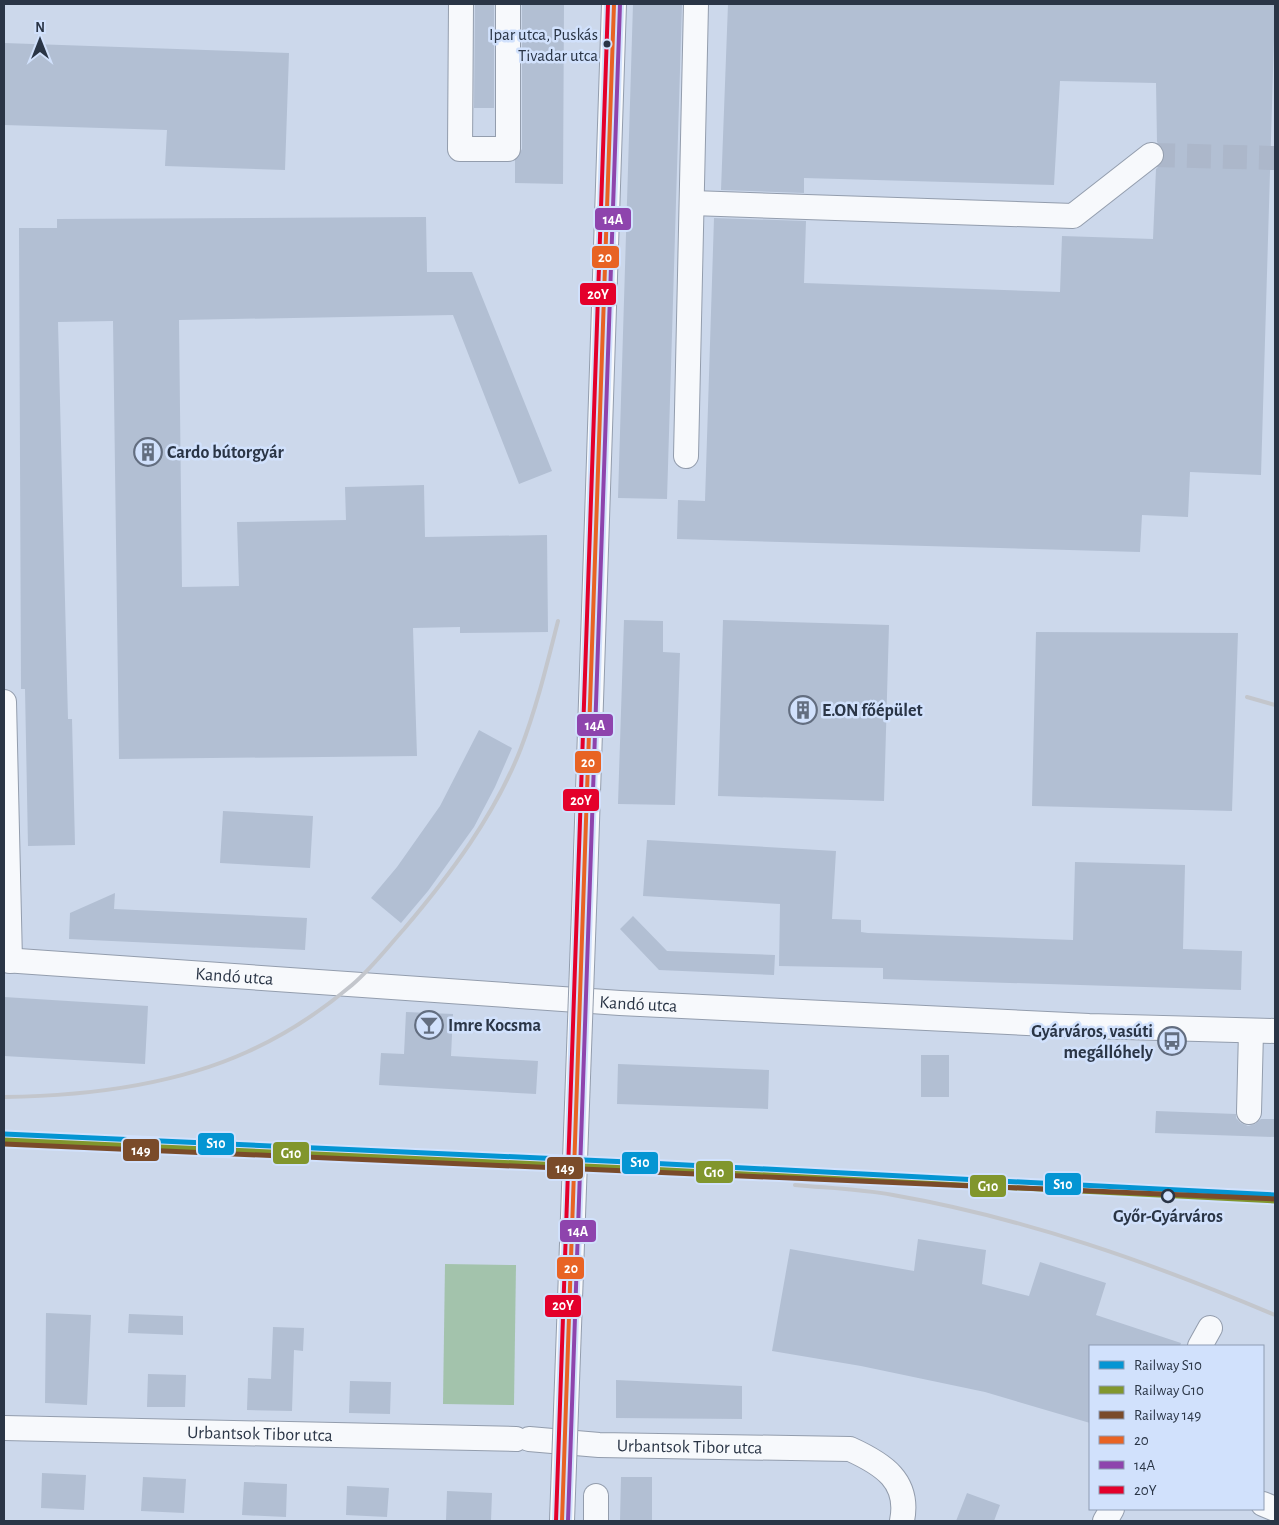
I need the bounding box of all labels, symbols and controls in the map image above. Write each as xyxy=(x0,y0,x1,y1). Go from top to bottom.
north arrow xyxy=(15,15,65,65)
text: N xyxy=(35,21,45,35)
place label: Ipar utca, Puskás Tivadar utca xyxy=(489,26,598,64)
marker: Ipar utca, Puskás Tivadar utca xyxy=(602,39,612,49)
line badge: 14A xyxy=(594,207,632,231)
text: 14A xyxy=(603,213,624,227)
line badge: 20 xyxy=(591,245,620,269)
text: 20 xyxy=(598,251,612,265)
line badge: 20Y xyxy=(579,282,617,306)
text: 20Y xyxy=(587,288,609,302)
building icon: Cardo bútorgyár xyxy=(133,437,163,467)
place label: Cardo bútorgyár xyxy=(167,444,284,462)
building icon: E.ON főépület xyxy=(788,695,818,725)
place label: E.ON főépület xyxy=(822,702,923,720)
line badge: 14A xyxy=(576,713,614,737)
text: 14A xyxy=(585,719,606,733)
line badge: 20 xyxy=(574,750,602,774)
text: 20 xyxy=(581,756,595,770)
line badge: 20Y xyxy=(562,788,600,812)
text: 20Y xyxy=(570,794,592,808)
street label: Kandó utca xyxy=(195,965,274,989)
street label: Kandó utca xyxy=(599,994,678,1016)
bar icon: Imre Kocsma xyxy=(414,1010,444,1040)
place label: Imre Kocsma xyxy=(448,1017,541,1035)
place label: Gyárváros, vasúti megállóhely xyxy=(1031,1023,1154,1062)
bus stop icon: Gyárváros, vasúti megállóhely xyxy=(1157,1026,1187,1056)
line badge: S10 xyxy=(197,1132,235,1156)
text: S10 xyxy=(206,1137,226,1151)
line badge: 149 xyxy=(122,1138,160,1162)
line badge: G10 xyxy=(272,1141,310,1165)
text: 149 xyxy=(132,1144,151,1158)
text: G10 xyxy=(281,1147,301,1161)
line badge: S10 xyxy=(621,1151,659,1175)
line badge: 149 xyxy=(546,1156,584,1180)
text: S10 xyxy=(630,1156,650,1170)
line badge: G10 xyxy=(695,1160,734,1184)
text: 149 xyxy=(556,1162,575,1176)
text: G10 xyxy=(704,1166,724,1180)
line badge: S10 xyxy=(1044,1172,1082,1196)
line badge: G10 xyxy=(969,1174,1007,1198)
text: S10 xyxy=(1053,1178,1073,1192)
text: G10 xyxy=(978,1180,998,1194)
marker: Győr-Gyárváros xyxy=(1161,1189,1175,1203)
place label: Győr-Gyárváros xyxy=(1113,1208,1223,1226)
line badge: 14A xyxy=(559,1219,597,1243)
text: 14A xyxy=(568,1225,589,1239)
line badge: 20 xyxy=(556,1256,585,1280)
text: 20 xyxy=(564,1262,578,1276)
line badge: 20Y xyxy=(544,1294,582,1318)
text: 20Y xyxy=(552,1299,574,1313)
legend xyxy=(1089,1345,1264,1510)
text: Railway S10 xyxy=(1134,1358,1202,1373)
text: Railway G10 xyxy=(1134,1383,1204,1398)
text: Railway 149 xyxy=(1134,1408,1201,1423)
street label: Urbantsok Tibor utca xyxy=(187,1424,333,1445)
text: 20 xyxy=(1134,1433,1149,1448)
street label: Urbantsok Tibor utca xyxy=(617,1437,763,1458)
text: 14A xyxy=(1134,1458,1155,1473)
text: 20Y xyxy=(1134,1483,1157,1498)

